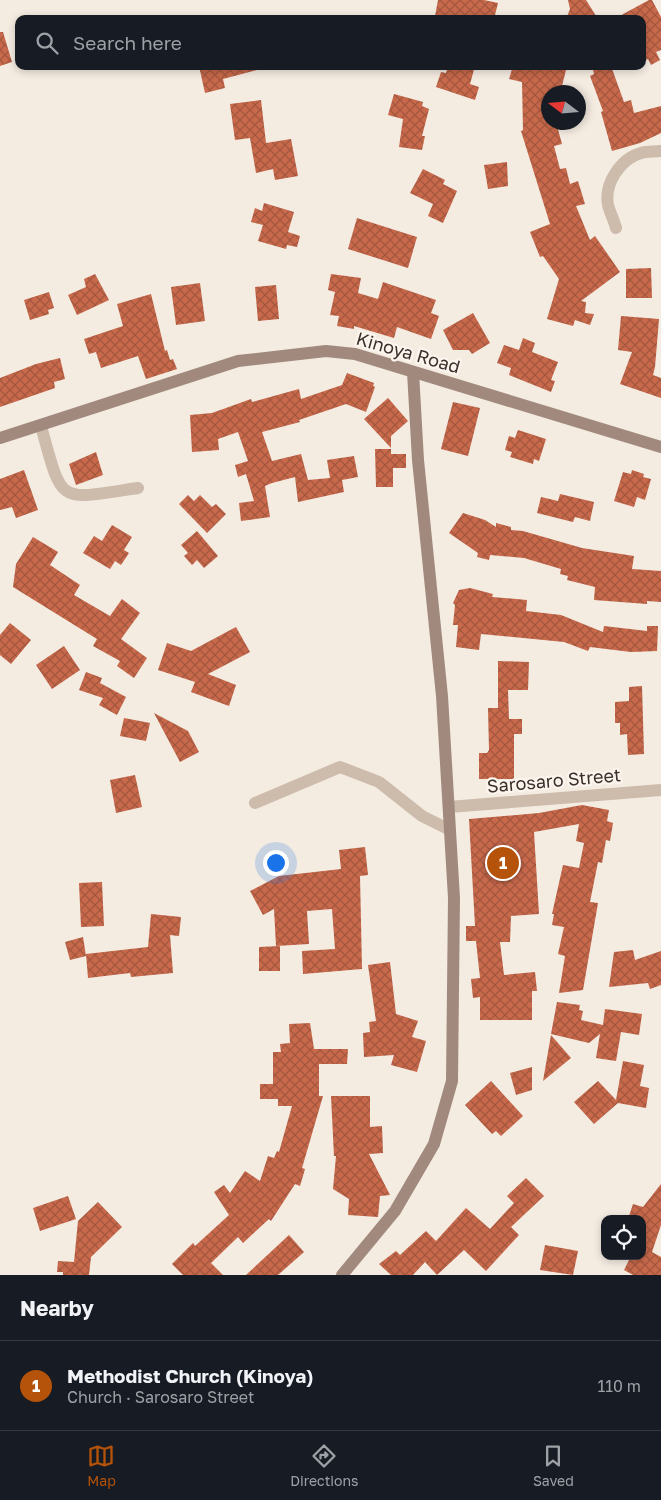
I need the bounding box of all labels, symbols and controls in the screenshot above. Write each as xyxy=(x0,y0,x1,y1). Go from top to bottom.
search box xyxy=(15,15,646,70)
icon: search xyxy=(33,29,61,57)
text: Search here xyxy=(73,31,182,54)
north arrow xyxy=(541,85,586,130)
street label: Kinoya Road xyxy=(354,327,463,377)
street label: Sarosaro Street xyxy=(486,763,622,797)
pin: 1 xyxy=(487,844,519,882)
your location xyxy=(263,850,289,876)
map controls xyxy=(601,1215,646,1260)
button: locate xyxy=(601,1215,646,1260)
text: Nearby xyxy=(20,1295,94,1321)
text: Methodist Church (Kinoya) xyxy=(67,1364,314,1387)
text: 1 xyxy=(32,1376,40,1396)
text: 110 m xyxy=(597,1376,641,1396)
text: Church · Sarosaro Street xyxy=(67,1387,254,1407)
tab: Map xyxy=(87,1442,116,1489)
tab: Directions xyxy=(290,1442,359,1489)
tab: Saved xyxy=(533,1442,574,1489)

